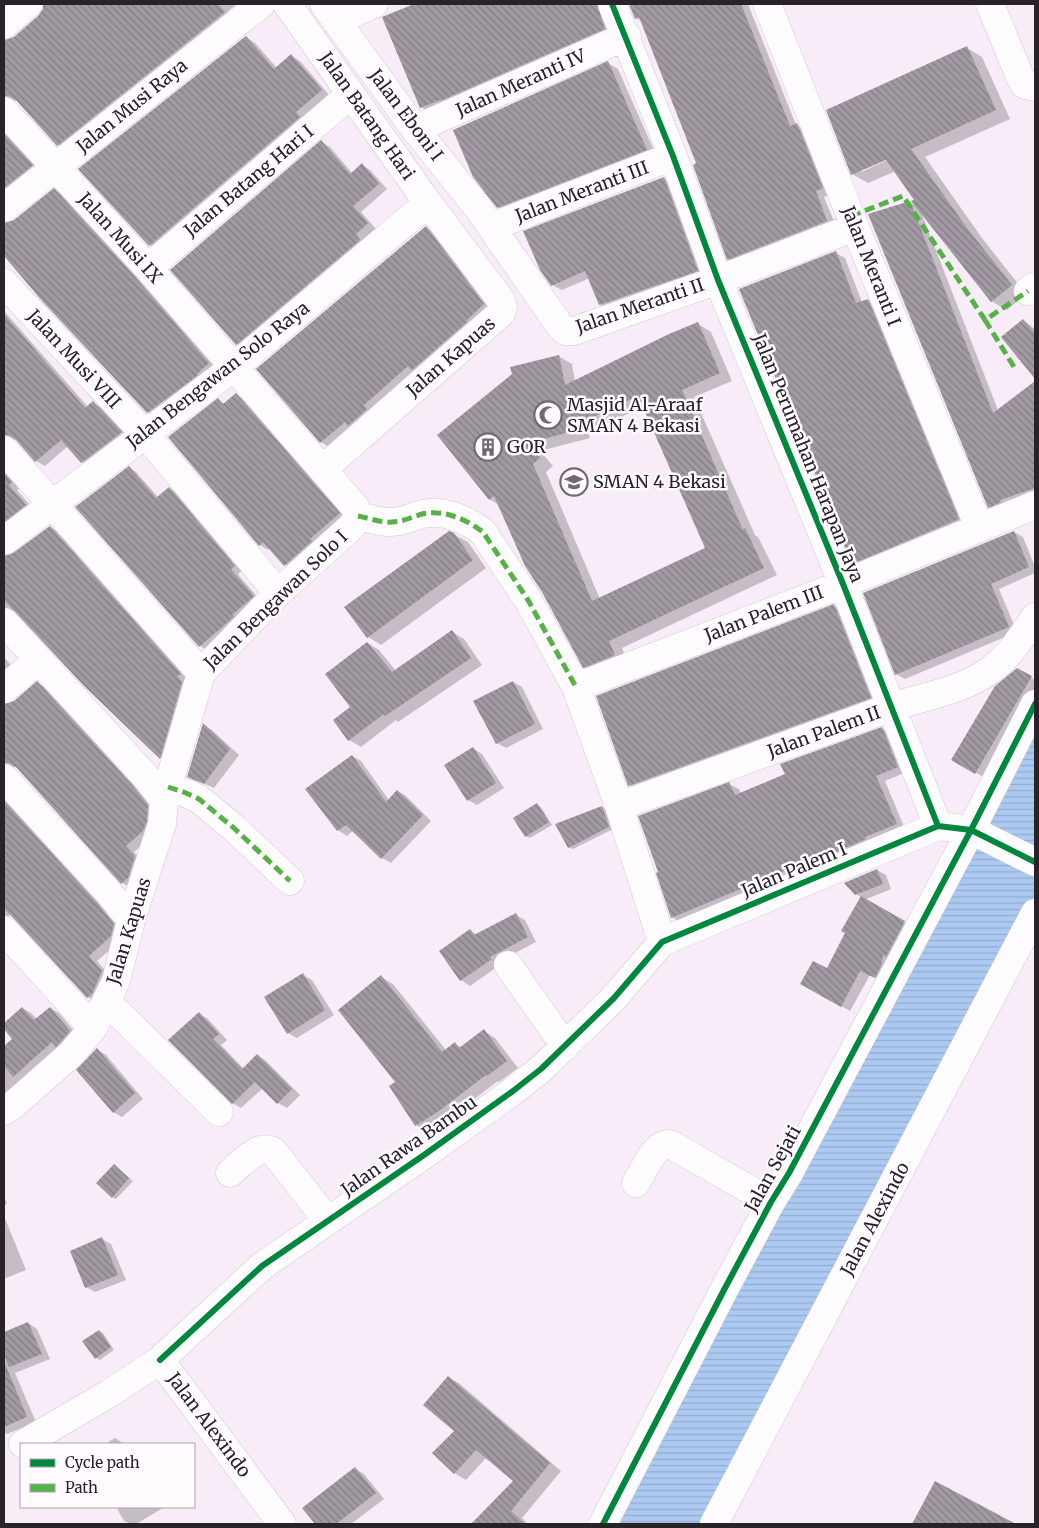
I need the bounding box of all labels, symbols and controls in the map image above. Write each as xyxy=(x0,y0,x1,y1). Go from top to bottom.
street label: Jalan Meranti IV xyxy=(451,43,590,122)
street label: Jalan Batang Hari xyxy=(314,46,420,184)
street label: Jalan Musi Raya xyxy=(71,53,192,158)
street label: Jalan Eboni I xyxy=(364,63,448,165)
street label: Jalan Batang Hari I xyxy=(178,120,318,242)
street label: Jalan Meranti III xyxy=(511,156,652,228)
street label: Jalan Musi IX xyxy=(73,187,167,288)
street label: Jalan Meranti I xyxy=(837,201,906,329)
street label: Jalan Meranti II xyxy=(572,273,707,339)
street label: Jalan Bengawan Solo Raya xyxy=(121,296,314,454)
street label: Jalan Musi VIII xyxy=(22,304,126,413)
street label: Jalan Kapuas xyxy=(401,312,500,402)
street label: Jalan Perumahan Harapan Jaya xyxy=(748,329,869,586)
place label: Masjid Al-Araaf SMAN 4 Bekasi xyxy=(567,393,703,437)
mosque icon: Masjid Al-Araaf SMAN 4 Bekasi xyxy=(533,400,563,430)
building icon: GOR xyxy=(473,432,503,462)
place label: GOR xyxy=(507,435,546,458)
school or university icon: SMAN 4 Bekasi xyxy=(559,467,589,497)
place label: SMAN 4 Bekasi xyxy=(593,470,726,493)
street label: Jalan Bengawan Solo I xyxy=(198,525,352,675)
street label: Jalan Palem III xyxy=(700,580,827,647)
street label: Jalan Palem II xyxy=(763,700,884,763)
street label: Jalan Palem I xyxy=(737,837,850,902)
street label: Jalan Kapuas xyxy=(101,874,156,988)
street label: Jalan Rawa Bambu xyxy=(336,1090,481,1202)
street label: Jalan Sejati xyxy=(739,1121,806,1217)
street label: Jalan Alexindo xyxy=(835,1158,914,1280)
street label: Jalan Alexindo xyxy=(162,1367,256,1482)
legend xyxy=(20,1443,195,1508)
text: Cycle path xyxy=(65,1453,140,1472)
text: Path xyxy=(65,1478,98,1497)

